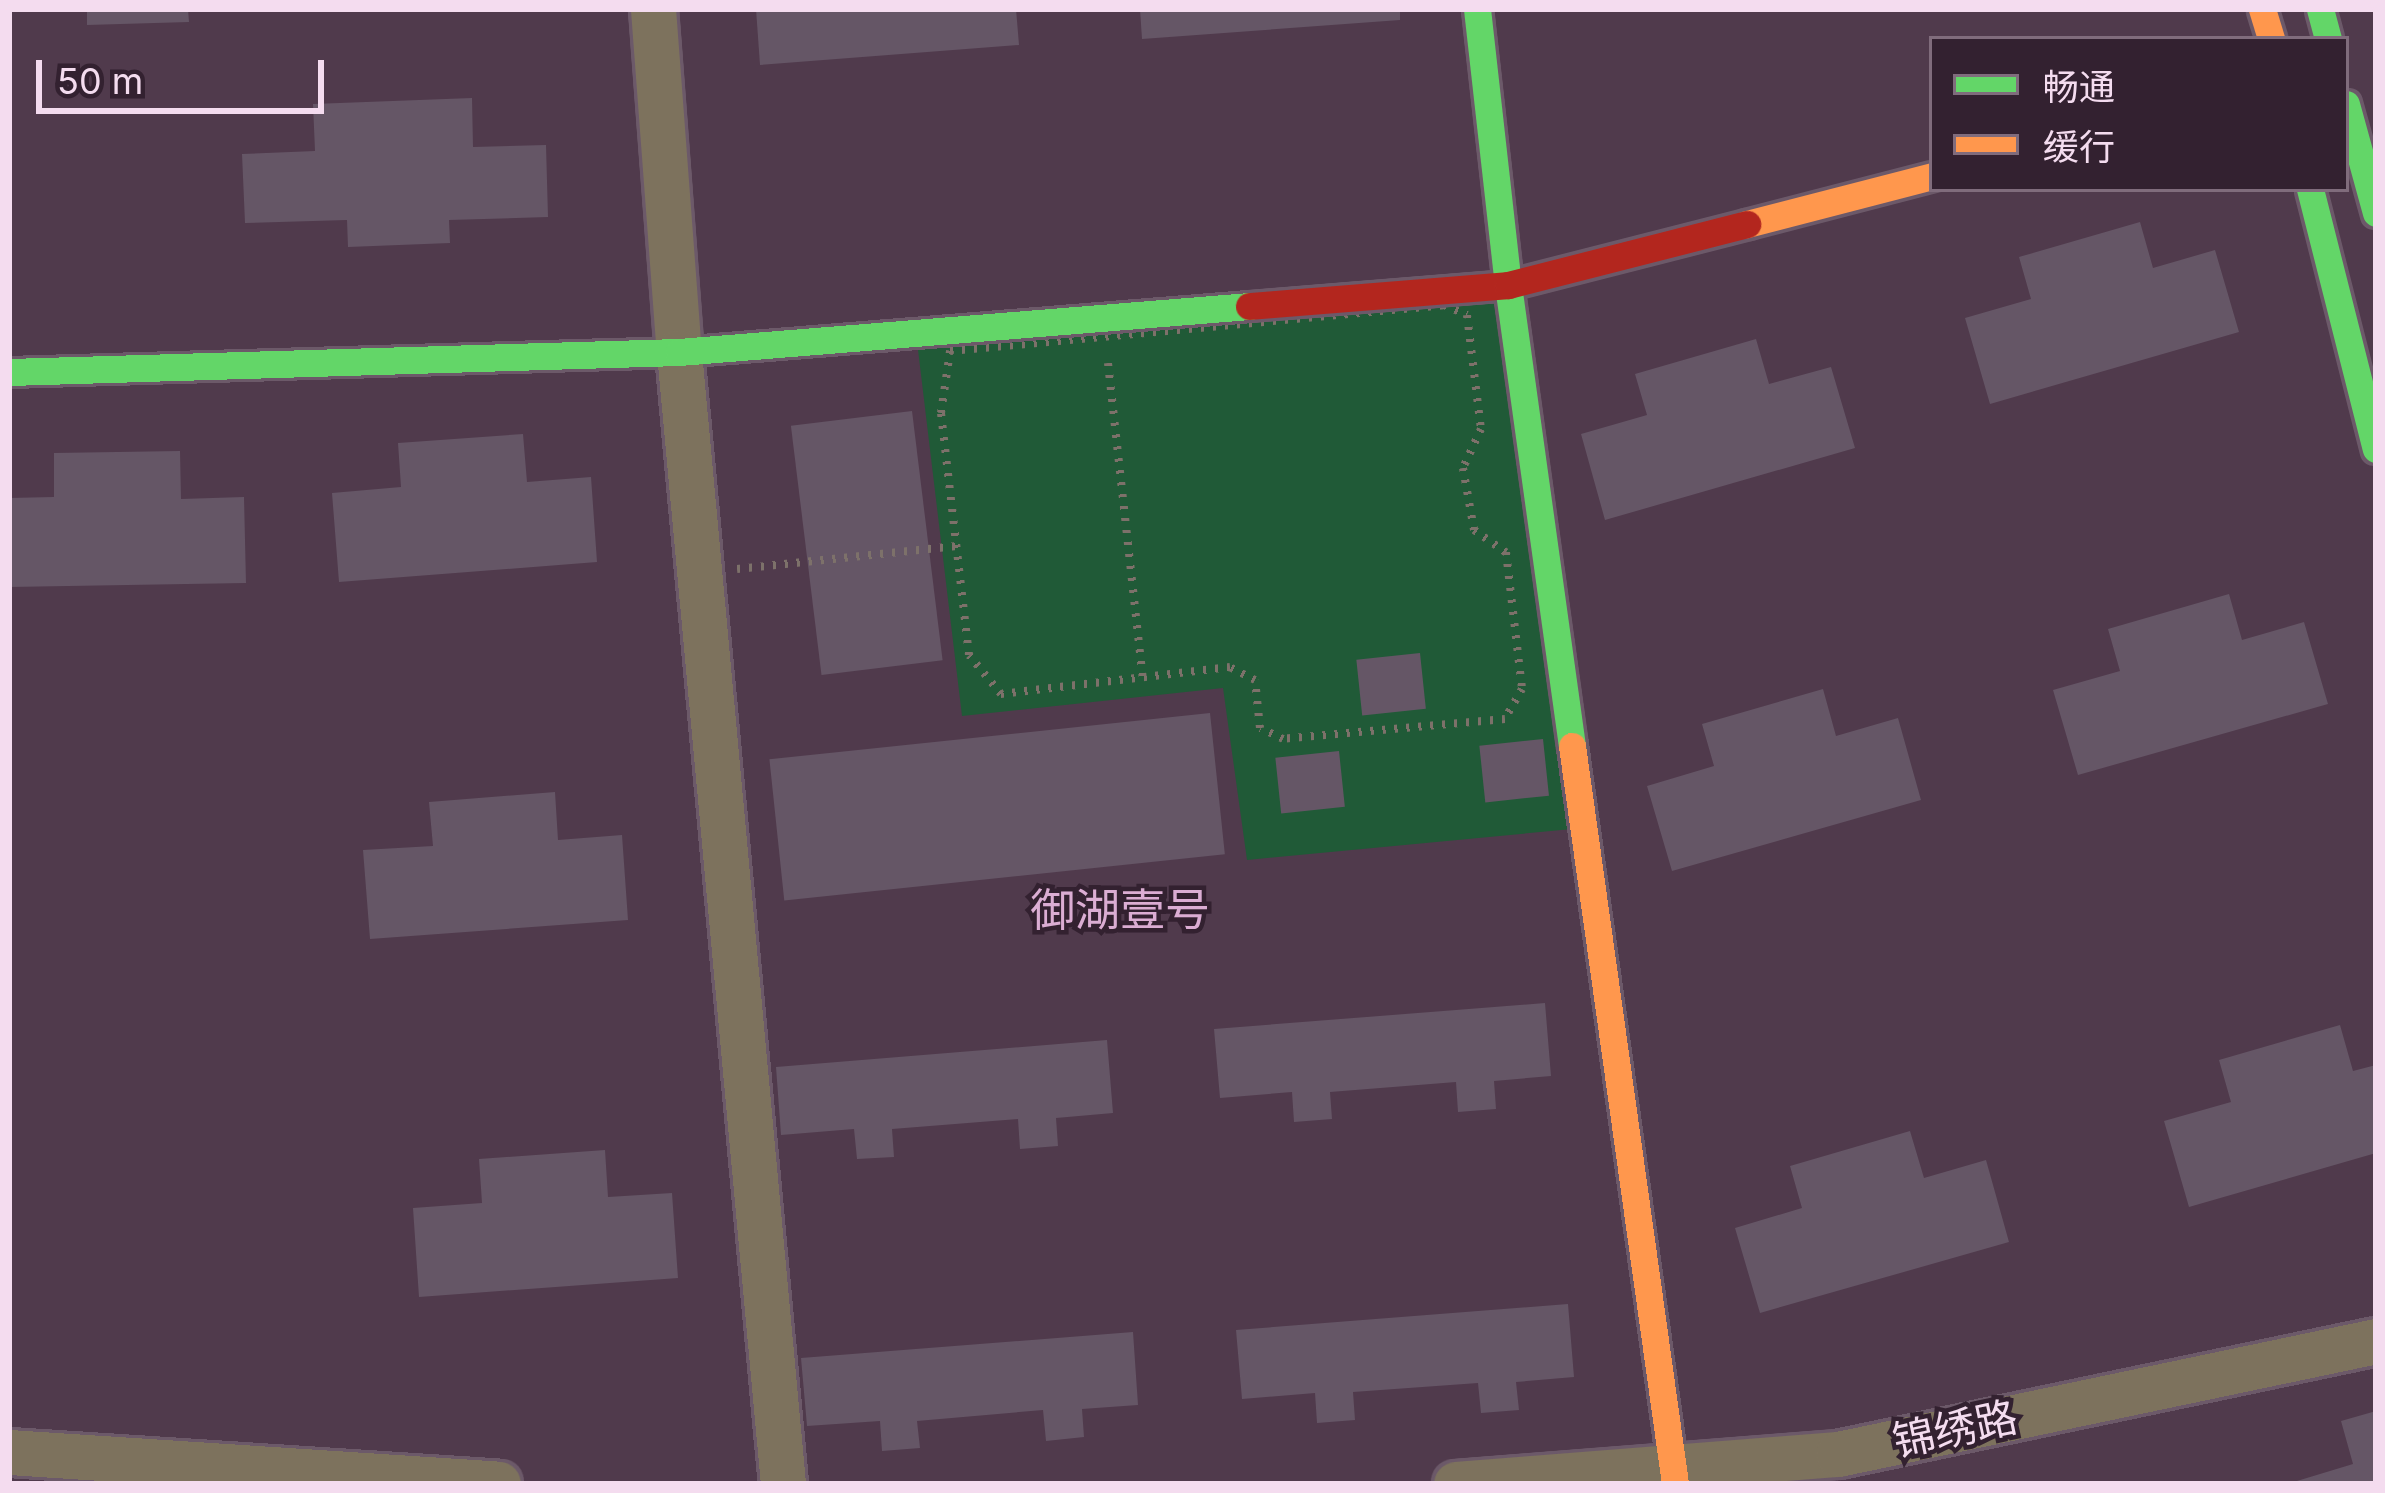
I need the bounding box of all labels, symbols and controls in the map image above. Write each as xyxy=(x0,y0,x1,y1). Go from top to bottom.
scale bar xyxy=(42,36,330,110)
legend xyxy=(1929,36,2349,192)
text: 50 m xyxy=(57,59,143,103)
text: 畅通 xyxy=(2043,65,2115,109)
text: 缓行 xyxy=(2043,125,2115,169)
district label: 御湖壹号 xyxy=(1030,883,1210,937)
street label: 锦绣路 xyxy=(1888,1391,2022,1467)

